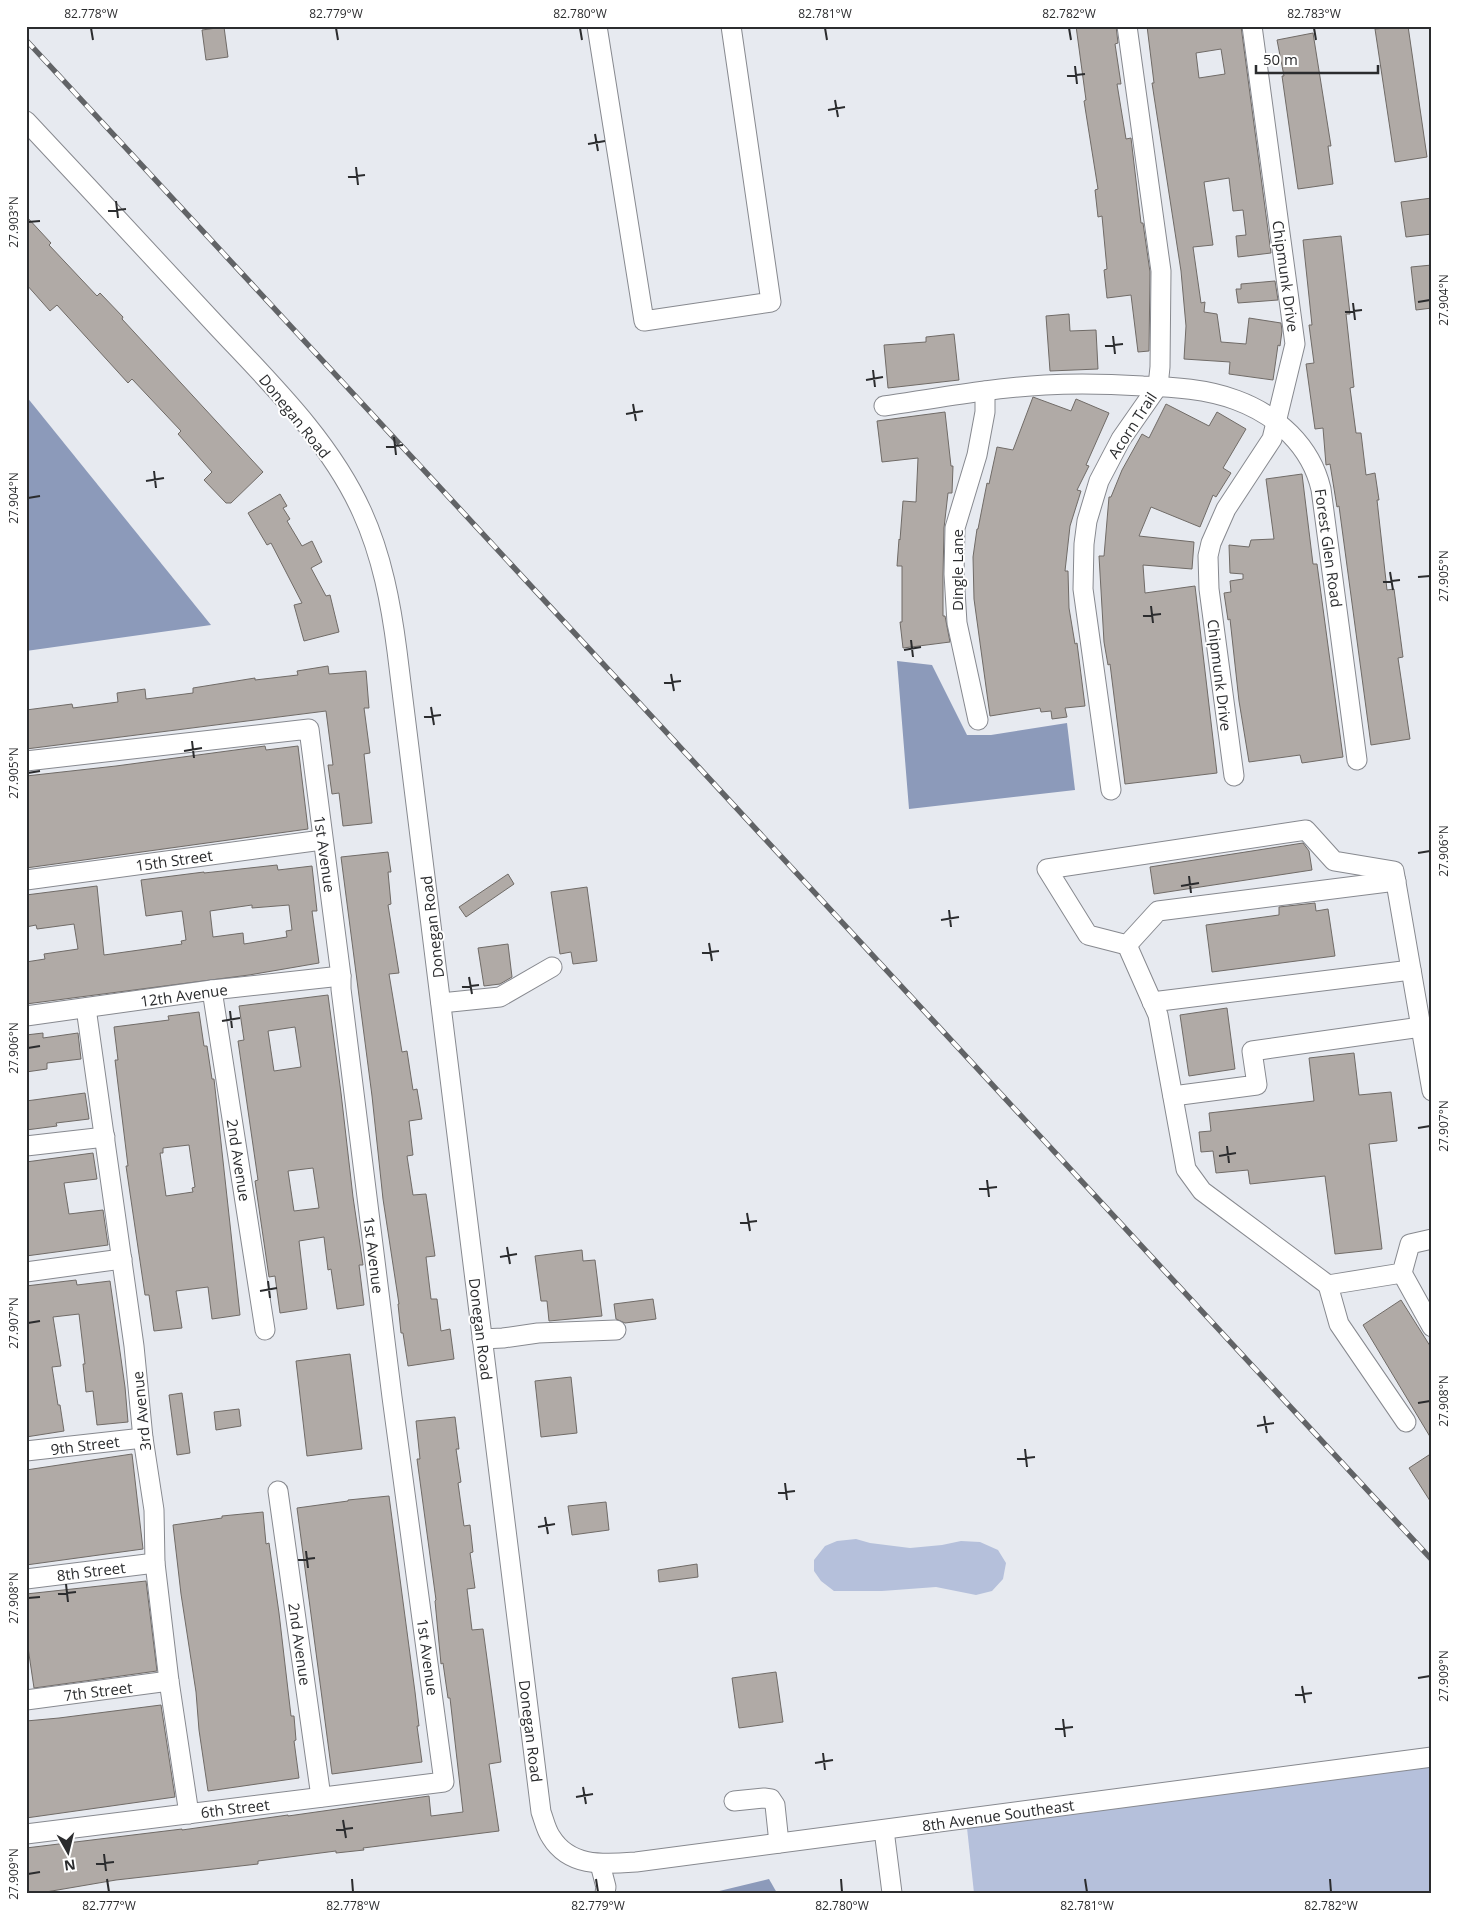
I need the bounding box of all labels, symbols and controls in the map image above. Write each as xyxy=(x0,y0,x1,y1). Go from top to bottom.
text: 82.778°W xyxy=(64,5,118,22)
text: 82.779°W xyxy=(309,5,363,22)
text: 82.780°W xyxy=(553,5,607,22)
text: 82.781°W xyxy=(798,5,852,22)
text: 82.782°W xyxy=(1042,5,1096,22)
text: 82.783°W xyxy=(1287,5,1341,22)
scale bar xyxy=(1256,42,1378,74)
text: 50 m xyxy=(1263,49,1298,69)
text: 27.903°N xyxy=(5,196,22,248)
street label: Chipmunk Drive xyxy=(1268,219,1304,333)
text: 27.904°N xyxy=(1435,274,1452,326)
street label: Donegan Road xyxy=(255,370,335,462)
street label: Acorn Trail xyxy=(1103,388,1161,462)
text: 27.904°N xyxy=(5,472,22,524)
street label: Forest Glen Road xyxy=(1311,487,1347,609)
street label: Dingle Lane xyxy=(947,529,967,611)
text: 27.905°N xyxy=(1435,550,1452,602)
street label: Chipmunk Drive xyxy=(1203,618,1237,732)
text: 27.905°N xyxy=(5,747,22,799)
street label: 1st Avenue xyxy=(310,814,340,894)
text: 27.906°N xyxy=(1435,825,1452,877)
street label: 15th Street xyxy=(134,845,214,875)
street label: Donegan Road xyxy=(416,875,448,979)
street label: 12th Avenue xyxy=(139,979,229,1011)
text: 27.906°N xyxy=(5,1022,22,1074)
text: 27.907°N xyxy=(1435,1100,1452,1152)
street label: 2nd Avenue xyxy=(223,1117,255,1203)
street label: 1st Avenue xyxy=(359,1215,389,1295)
street label: Donegan Road xyxy=(465,1277,497,1381)
text: 27.907°N xyxy=(5,1297,22,1349)
street label: 3rd Avenue xyxy=(127,1370,155,1452)
text: 27.908°N xyxy=(1435,1375,1452,1427)
street label: 9th Street xyxy=(50,1431,120,1459)
street label: 8th Street xyxy=(56,1557,126,1585)
text: 27.908°N xyxy=(5,1572,22,1624)
street label: 2nd Avenue xyxy=(284,1601,316,1687)
street label: 1st Avenue xyxy=(413,1617,443,1697)
text: 27.909°N xyxy=(1435,1650,1452,1702)
street label: 7th Street xyxy=(63,1677,133,1705)
street label: Donegan Road xyxy=(515,1679,547,1783)
street label: 6th Street xyxy=(200,1794,270,1822)
street label: 8th Avenue Southeast xyxy=(921,1794,1075,1836)
north arrow xyxy=(42,1826,92,1876)
text: 27.909°N xyxy=(5,1848,22,1900)
text: N xyxy=(63,1855,77,1876)
text: 82.777°W xyxy=(82,1897,136,1914)
text: 82.778°W xyxy=(326,1897,380,1914)
text: 82.779°W xyxy=(571,1897,625,1914)
text: 82.780°W xyxy=(815,1897,869,1914)
text: 82.781°W xyxy=(1060,1897,1114,1914)
text: 82.782°W xyxy=(1304,1897,1358,1914)

